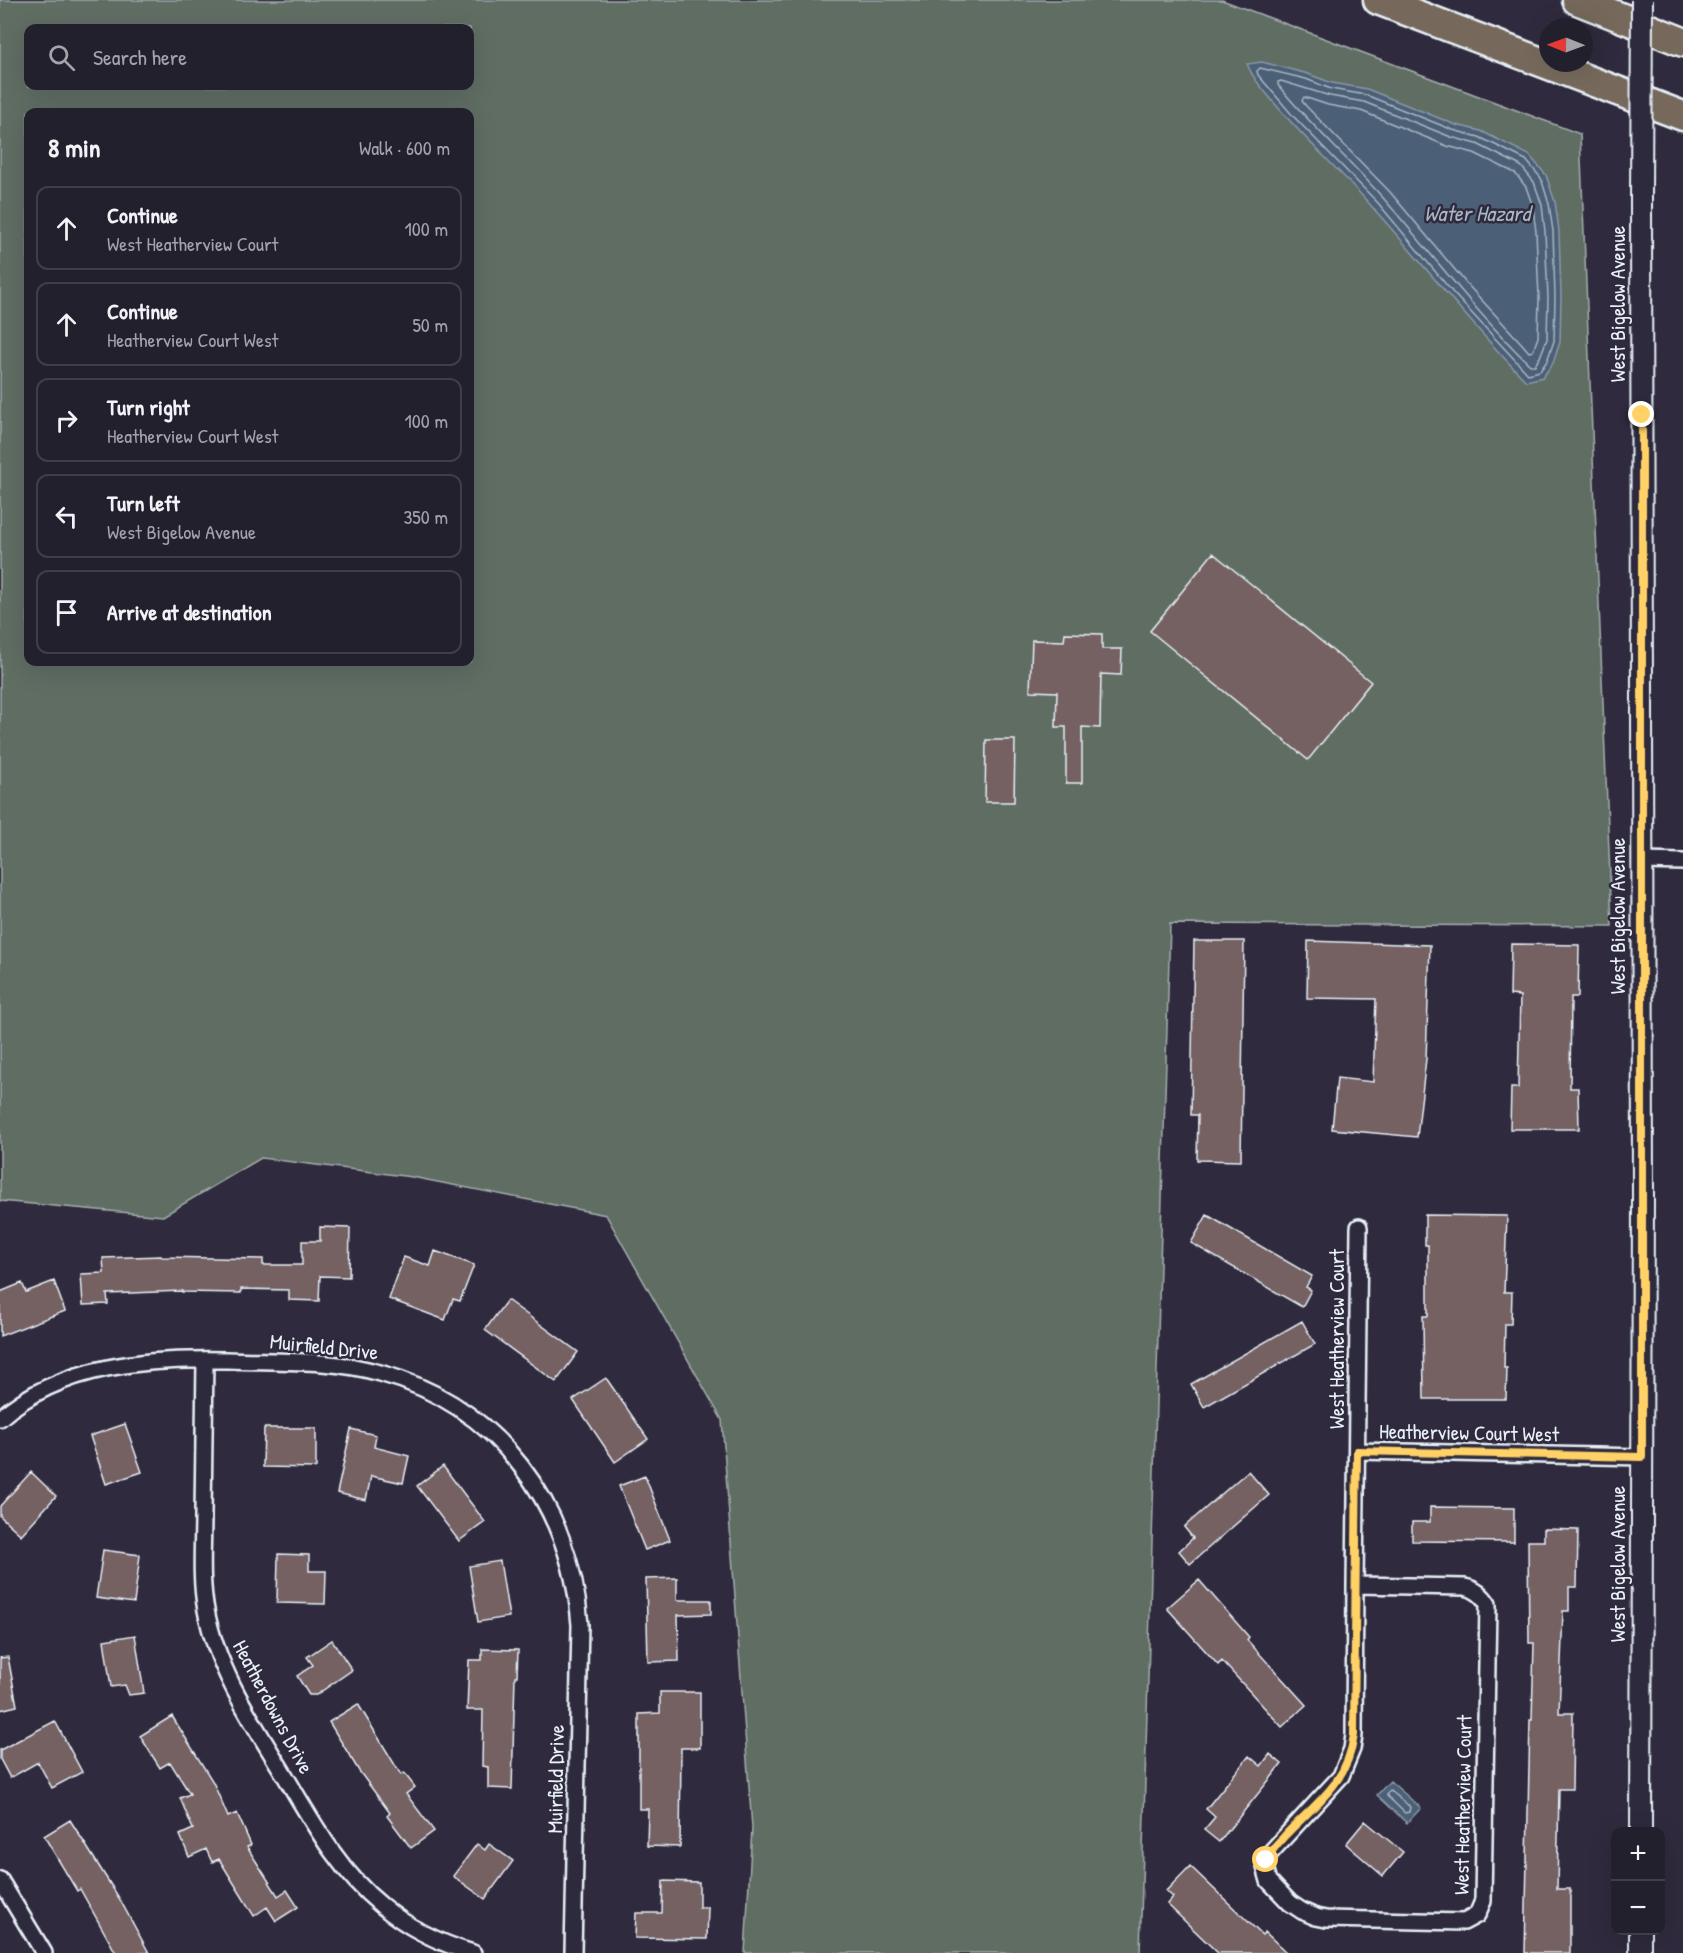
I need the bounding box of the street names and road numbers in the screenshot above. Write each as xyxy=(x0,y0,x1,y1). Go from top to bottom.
street label: West Bigelow Avenue xyxy=(1603,226,1632,382)
street label: West Bigelow Avenue xyxy=(1603,838,1632,994)
street label: West Heatherview Court xyxy=(1322,1248,1351,1429)
street label: Muirfield Drive xyxy=(269,1326,380,1367)
street label: Heatherview Court West xyxy=(1379,1416,1560,1449)
street label: West Bigelow Avenue xyxy=(1603,1486,1632,1642)
street label: Heatherdowns Drive xyxy=(226,1635,321,1779)
street label: West Heatherview Court xyxy=(1446,1714,1479,1895)
street label: Muirfield Drive xyxy=(540,1724,571,1834)

